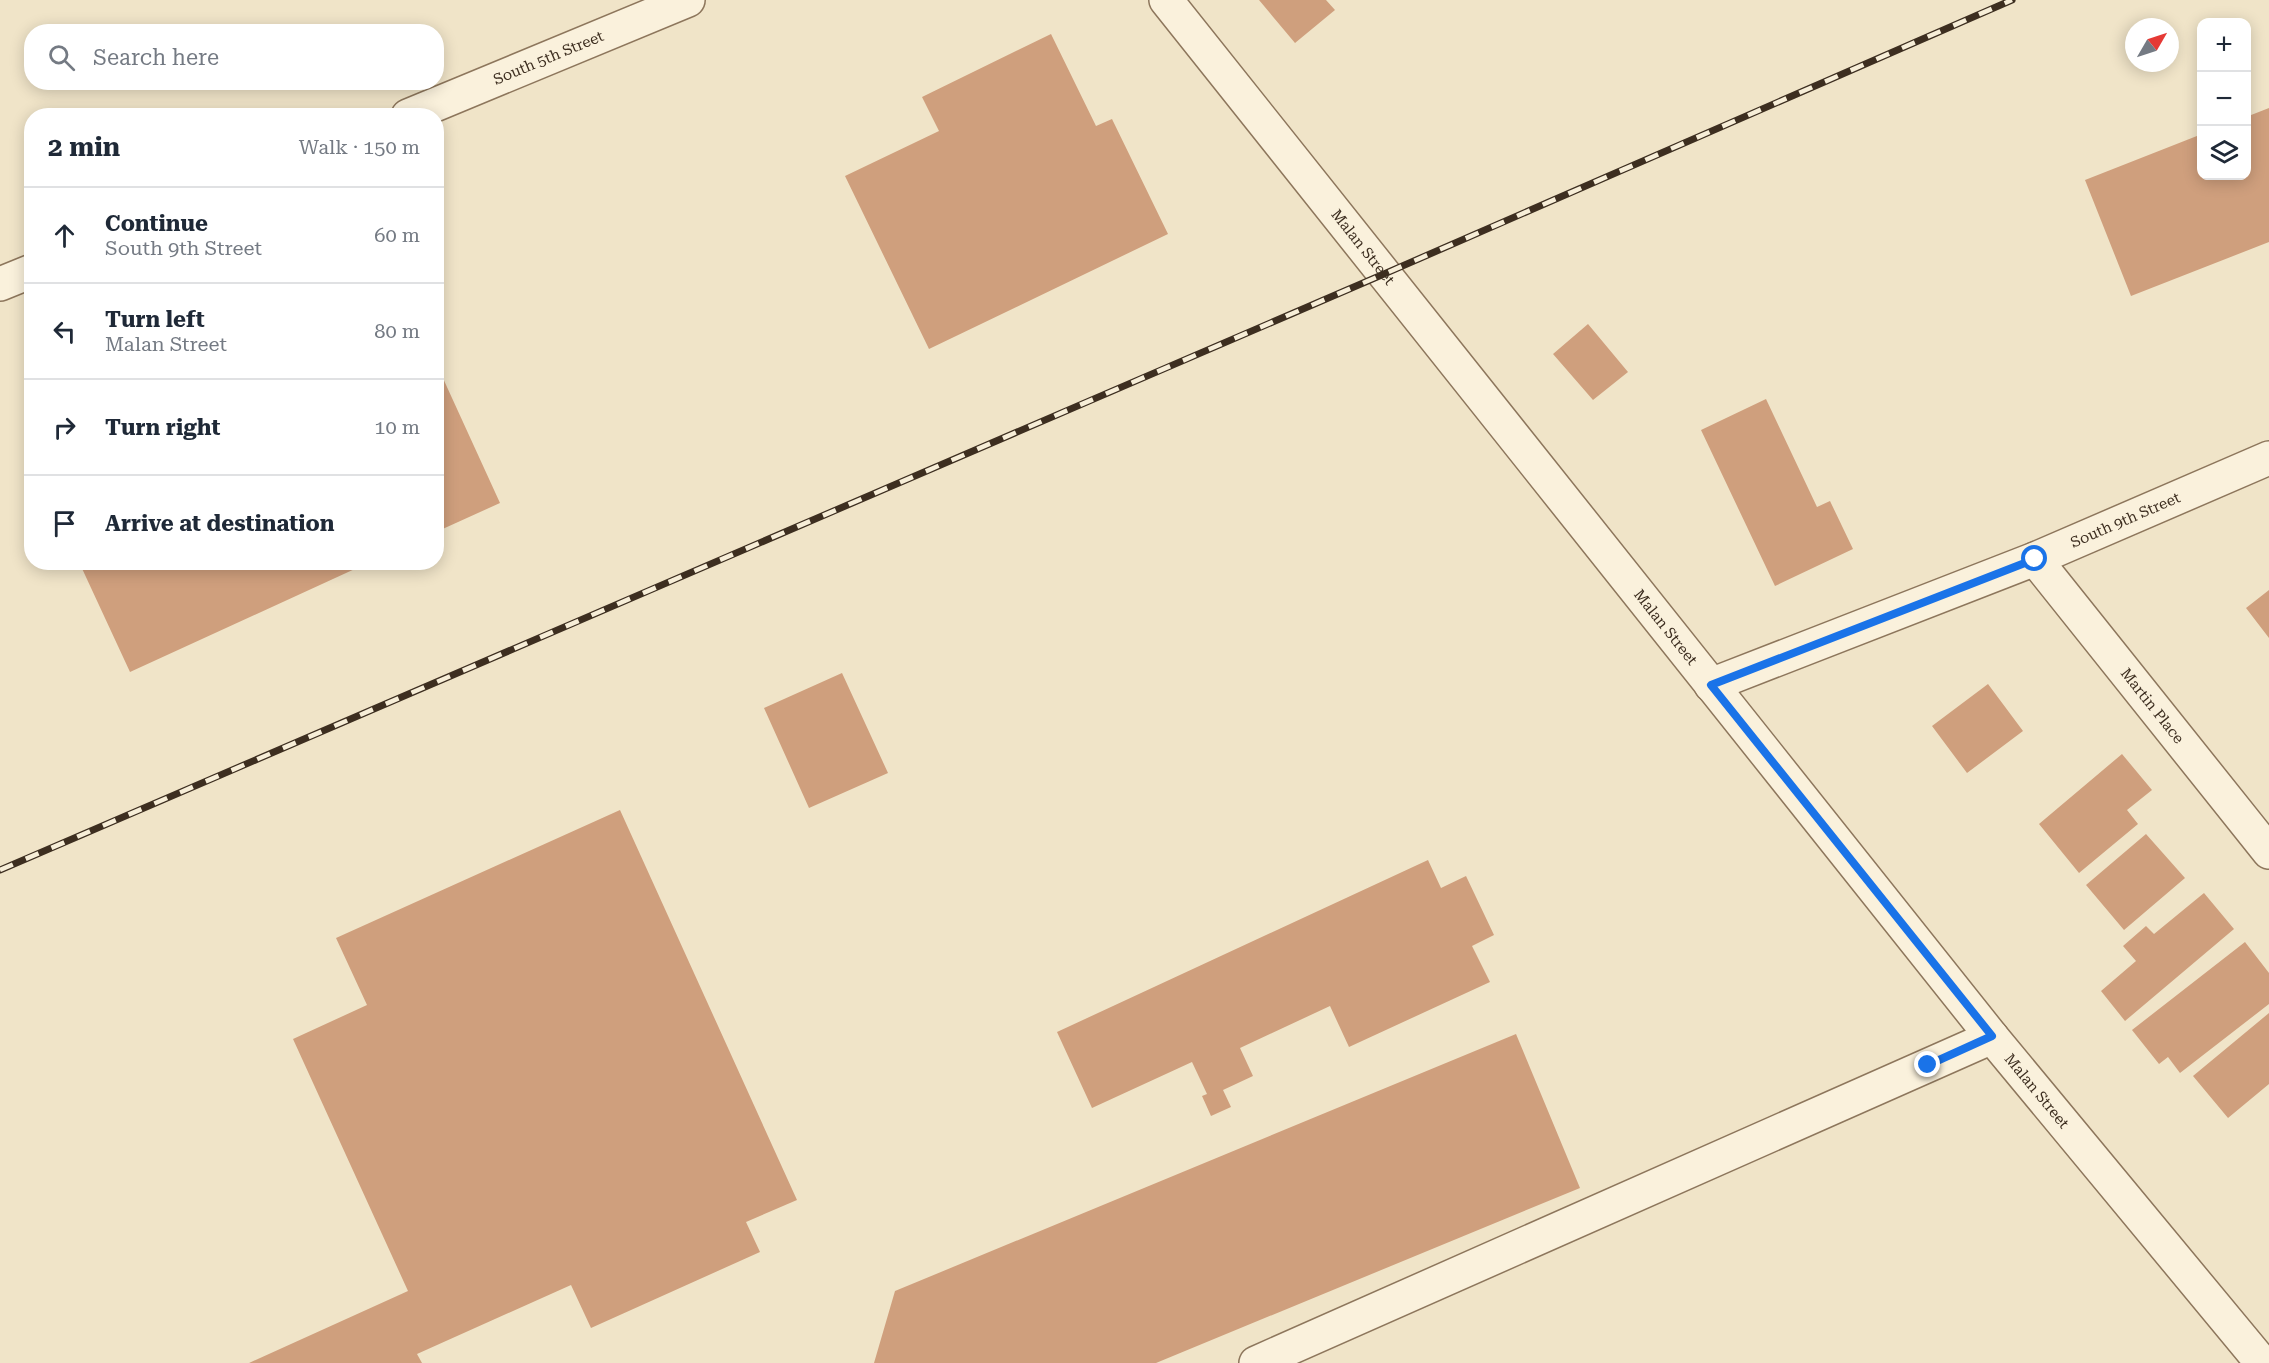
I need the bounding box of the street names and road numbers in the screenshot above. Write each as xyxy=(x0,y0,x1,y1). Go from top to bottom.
street label: South 5th Street xyxy=(491,27,607,89)
street label: Malan Street xyxy=(1327,206,1399,289)
street label: South 9th Street xyxy=(2068,488,2183,552)
street label: Malan Street xyxy=(1630,586,1702,669)
street label: Martin Place xyxy=(2117,665,2188,747)
street label: Malan Street xyxy=(2001,1050,2073,1132)

